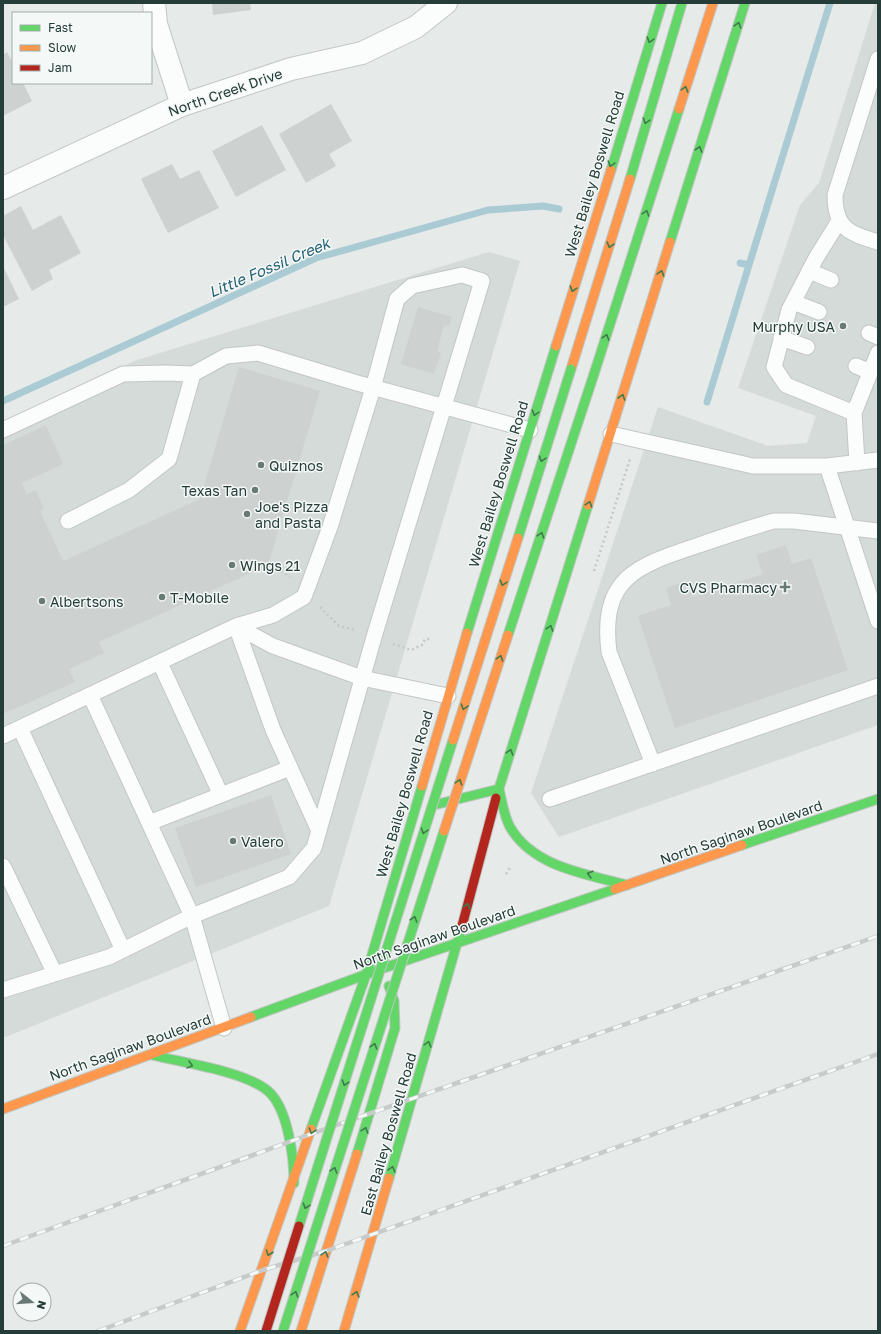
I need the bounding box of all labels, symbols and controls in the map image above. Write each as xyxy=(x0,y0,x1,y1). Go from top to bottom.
legend xyxy=(12,12,152,84)
text: Fast xyxy=(48,20,73,35)
one-way arrow xyxy=(733,21,742,28)
one-way arrow xyxy=(646,37,655,44)
text: Slow xyxy=(48,40,76,55)
text: Jam xyxy=(48,60,72,75)
street label: North Creek Drive xyxy=(166,64,284,120)
one-way arrow xyxy=(680,86,689,93)
street label: West Bailey Boswell Road xyxy=(561,89,627,259)
one-way arrow xyxy=(642,117,651,124)
one-way arrow xyxy=(694,145,703,152)
one-way arrow xyxy=(607,161,616,168)
one-way arrow xyxy=(641,210,650,217)
water label: Little Fossil Creek xyxy=(206,233,334,301)
one-way arrow xyxy=(606,242,615,249)
one-way arrow xyxy=(656,270,665,277)
one-way arrow xyxy=(569,285,578,292)
place label: Murphy USA xyxy=(752,318,836,335)
marker: Murphy USA xyxy=(838,321,848,331)
one-way arrow xyxy=(601,334,610,341)
one-way arrow xyxy=(617,394,626,401)
street label: West Bailey Boswell Road xyxy=(465,399,531,569)
one-way arrow xyxy=(531,409,540,416)
one-way arrow xyxy=(538,455,547,462)
place label: Quiznos xyxy=(269,457,323,474)
marker: Quiznos xyxy=(256,460,266,470)
place label: Texas Tan xyxy=(181,482,247,499)
marker: Texas Tan xyxy=(250,485,260,495)
place label: Joe's Pizza and Pasta xyxy=(255,498,328,531)
one-way arrow xyxy=(584,500,593,507)
marker: Joe's Pizza and Pasta xyxy=(242,509,252,519)
one-way arrow xyxy=(536,532,545,539)
place label: Wings 21 xyxy=(240,557,300,574)
marker: Wings 21 xyxy=(227,560,237,570)
one-way arrow xyxy=(499,579,508,586)
place label: CVS Pharmacy xyxy=(679,579,777,596)
marker: CVS Pharmacy xyxy=(780,582,790,592)
place label: T-Mobile xyxy=(170,589,229,606)
marker: T-Mobile xyxy=(157,592,167,602)
place label: Albertsons xyxy=(50,593,124,610)
marker: Albertsons xyxy=(37,596,47,606)
one-way arrow xyxy=(545,624,553,631)
one-way arrow xyxy=(495,655,504,662)
one-way arrow xyxy=(460,703,468,710)
street label: West Bailey Boswell Road xyxy=(372,708,436,880)
one-way arrow xyxy=(506,748,514,755)
one-way arrow xyxy=(455,779,463,786)
street label: North Saginaw Boulevard xyxy=(658,796,824,868)
one-way arrow xyxy=(420,827,429,834)
place label: Valero xyxy=(241,833,284,850)
marker: Valero xyxy=(228,836,238,846)
one-way arrow xyxy=(587,870,594,879)
street label: North Saginaw Boulevard xyxy=(351,901,517,973)
one-way arrow xyxy=(462,903,471,910)
one-way arrow xyxy=(410,915,418,922)
street label: North Saginaw Boulevard xyxy=(47,1010,213,1084)
one-way arrow xyxy=(423,1041,432,1048)
one-way arrow xyxy=(369,1043,378,1050)
street label: East Bailey Boswell Road xyxy=(357,1051,419,1217)
one-way arrow xyxy=(187,1060,193,1068)
one-way arrow xyxy=(341,1079,350,1086)
one-way arrow xyxy=(308,1127,317,1134)
one-way arrow xyxy=(360,1127,369,1134)
one-way arrow xyxy=(387,1166,396,1173)
one-way arrow xyxy=(330,1167,338,1174)
one-way arrow xyxy=(302,1203,310,1210)
one-way arrow xyxy=(265,1250,274,1257)
one-way arrow xyxy=(320,1250,329,1257)
north arrow xyxy=(12,1282,52,1322)
one-way arrow xyxy=(351,1290,360,1297)
one-way arrow xyxy=(290,1291,299,1298)
text: N xyxy=(35,1299,49,1311)

